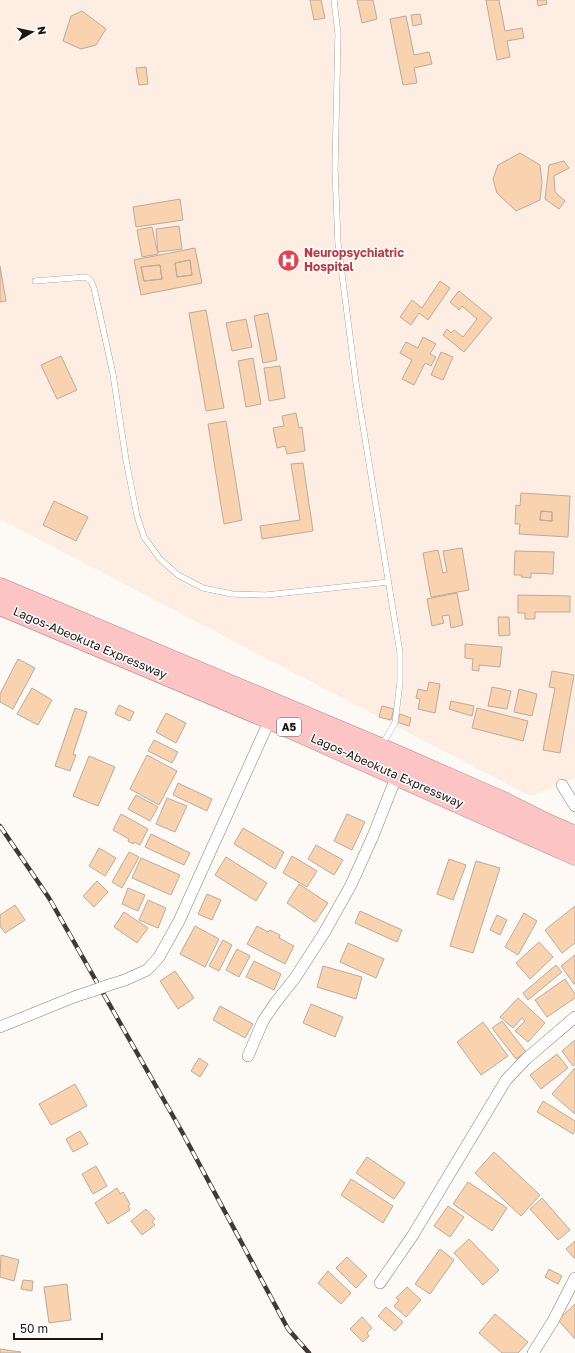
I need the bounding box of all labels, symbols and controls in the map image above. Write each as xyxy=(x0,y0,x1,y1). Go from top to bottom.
north arrow xyxy=(12,12,52,52)
text: N xyxy=(35,25,49,36)
place label: Neuropsychiatric Hospital xyxy=(304,245,404,274)
hospital icon: Neuropsychiatric Hospital xyxy=(275,247,301,273)
street label: Lagos-Abeokuta Expressway xyxy=(11,603,170,682)
road number: A5 xyxy=(277,718,301,736)
street label: Lagos-Abeokuta Expressway xyxy=(308,730,466,811)
scale bar xyxy=(14,1315,102,1341)
text: 50 m xyxy=(20,1321,48,1336)

